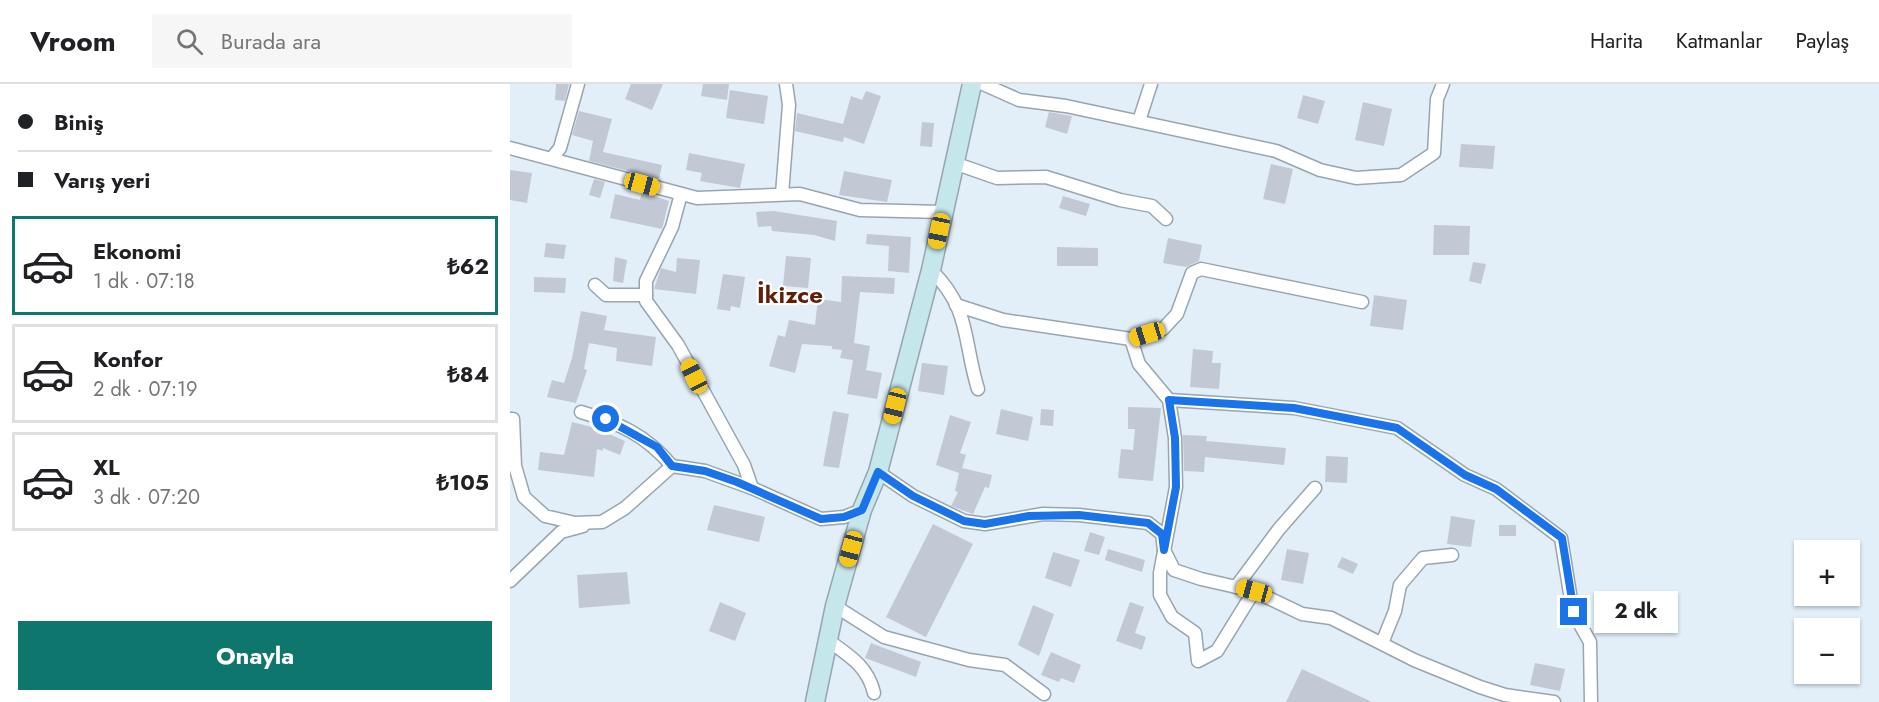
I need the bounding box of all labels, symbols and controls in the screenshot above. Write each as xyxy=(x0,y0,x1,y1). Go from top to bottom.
search box xyxy=(152,14,572,68)
text: Vroom xyxy=(30,21,116,62)
icon: search xyxy=(173,25,206,58)
text: Burada ara xyxy=(221,25,321,57)
text: Harita xyxy=(1590,26,1643,56)
text: Katmanlar xyxy=(1676,26,1762,56)
text: Paylaş xyxy=(1795,26,1849,56)
text: Biniş xyxy=(54,106,103,138)
text: Varış yeri xyxy=(54,164,150,196)
car xyxy=(622,171,662,197)
car xyxy=(926,212,952,250)
text: Ekonomi xyxy=(93,235,181,267)
icon: car xyxy=(21,239,75,293)
text: ₺62 xyxy=(447,250,489,282)
text: 1 dk · 07:18 xyxy=(93,267,195,296)
district label: İkizce xyxy=(757,277,823,312)
car xyxy=(1127,320,1167,348)
text: Konfor xyxy=(93,343,163,375)
icon: car xyxy=(21,347,75,401)
car xyxy=(678,356,710,396)
text: ₺84 xyxy=(447,358,489,390)
text: 2 dk · 07:19 xyxy=(93,375,198,404)
car xyxy=(882,386,908,426)
route start xyxy=(592,405,619,432)
text: XL xyxy=(93,451,120,483)
icon: car xyxy=(21,455,75,509)
text: ₺105 xyxy=(436,466,489,498)
text: 3 dk · 07:20 xyxy=(93,483,200,512)
car xyxy=(838,529,864,569)
map controls xyxy=(1794,540,1860,684)
button: + xyxy=(1794,540,1860,606)
car xyxy=(1234,578,1274,604)
callout: 2 dk xyxy=(1595,591,1679,633)
text: 2 dk xyxy=(1615,597,1658,626)
route end xyxy=(1560,598,1587,625)
button: − xyxy=(1794,618,1860,684)
button: Onayla xyxy=(18,621,492,690)

